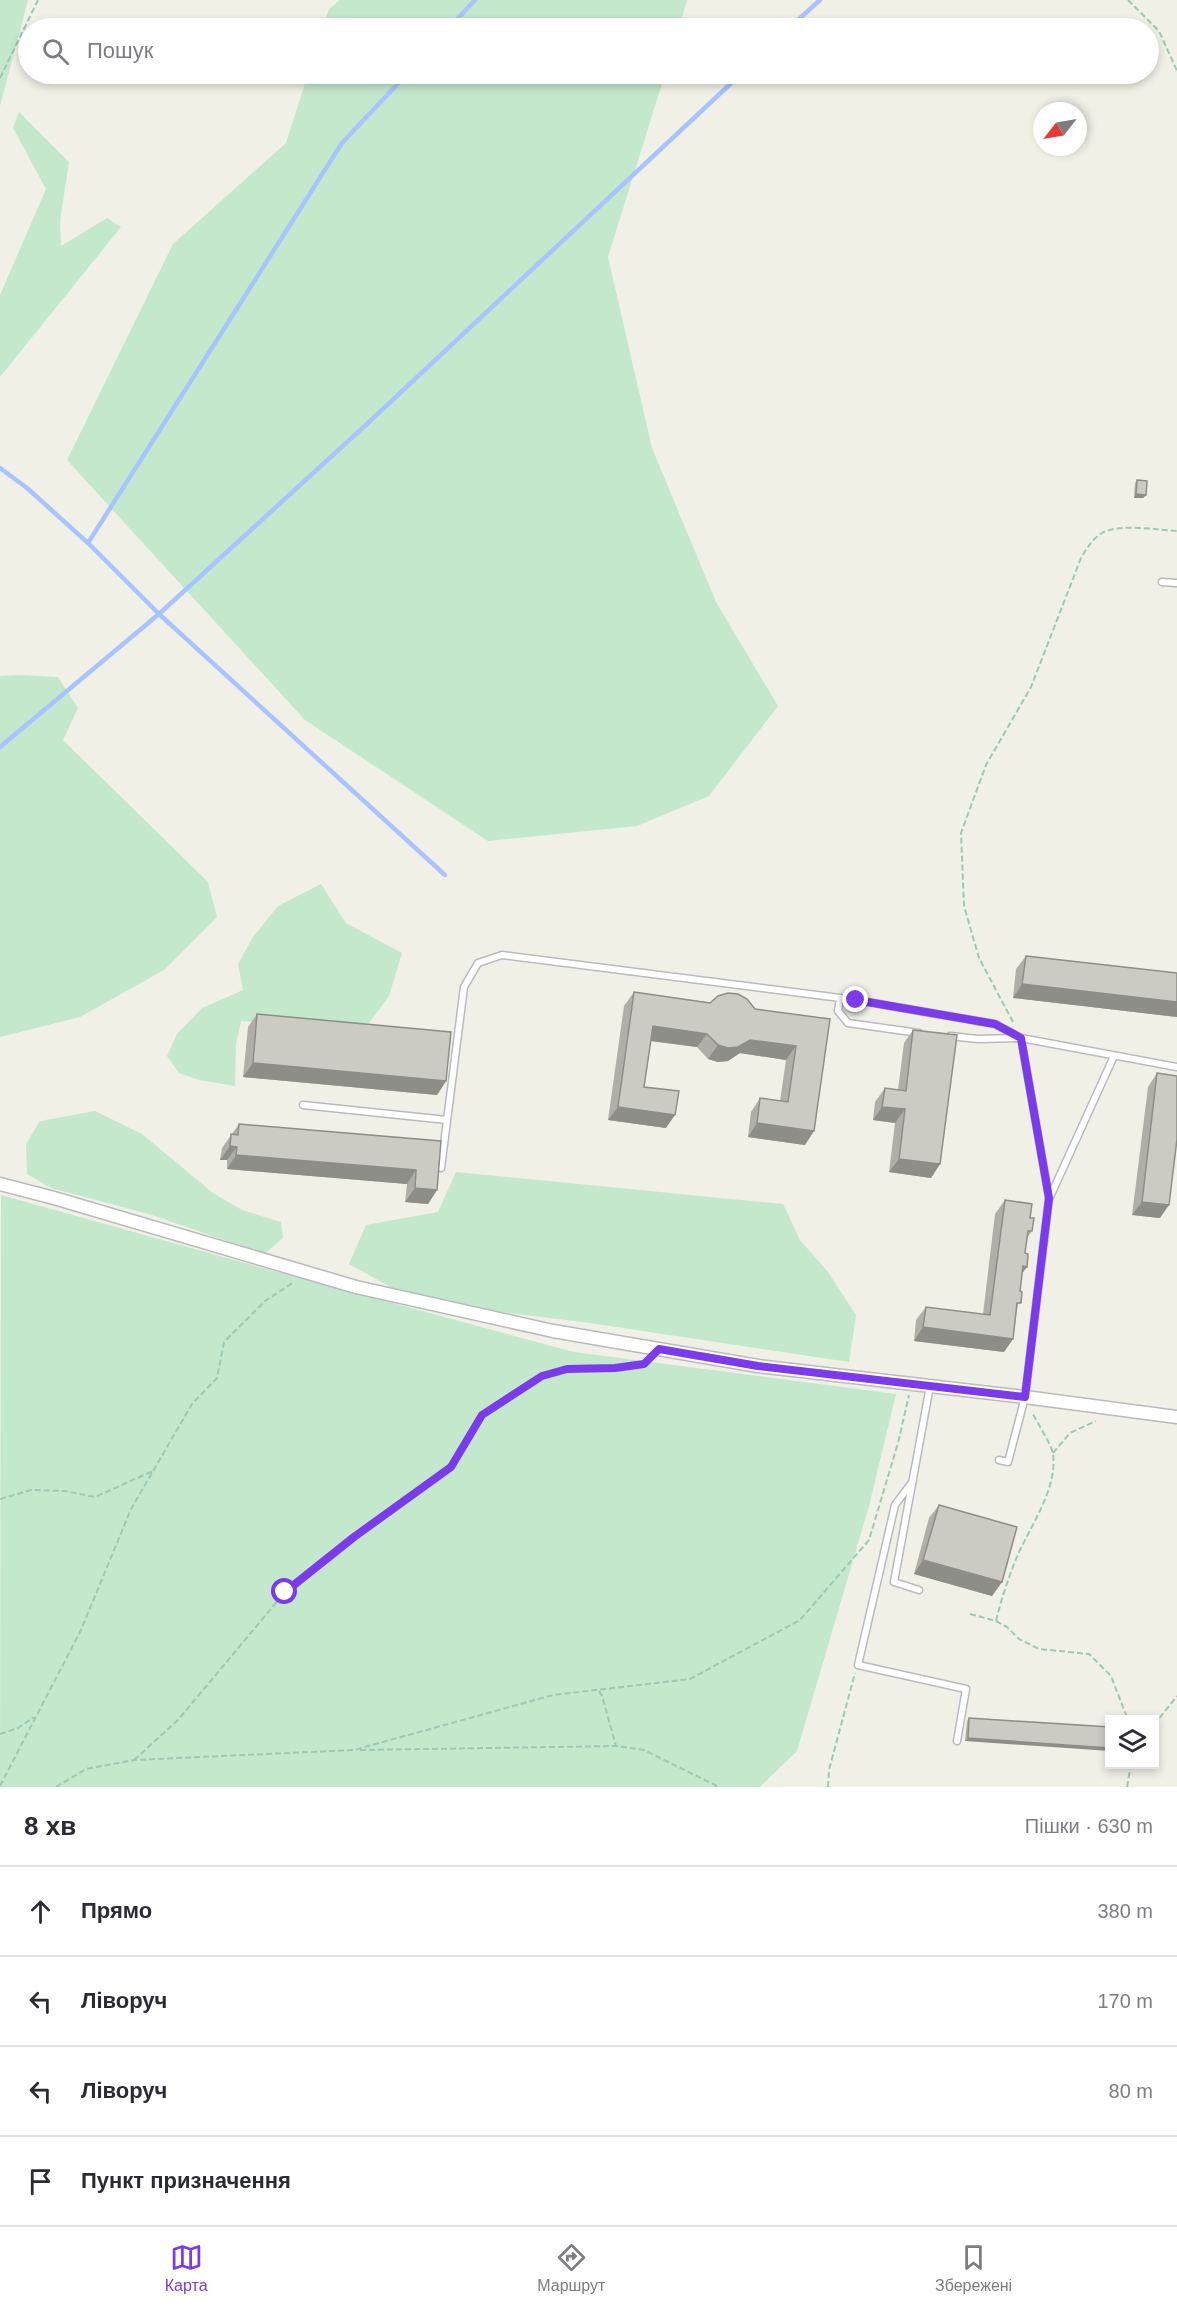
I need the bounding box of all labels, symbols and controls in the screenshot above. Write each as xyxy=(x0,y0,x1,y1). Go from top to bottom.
search box xyxy=(18,18,1159,84)
icon: search xyxy=(39,35,72,68)
text: Пошук xyxy=(87,38,153,63)
north arrow xyxy=(1033,102,1087,156)
route end xyxy=(842,986,868,1012)
route start xyxy=(271,1578,297,1604)
map controls xyxy=(1105,1715,1159,1769)
button: layers xyxy=(1105,1715,1159,1769)
text: 8 хв xyxy=(24,1811,76,1841)
text: Пішки · 630 m xyxy=(1025,1815,1153,1837)
icon: ahead xyxy=(24,1895,57,1928)
text: Прямо xyxy=(81,1898,152,1923)
text: 380 m xyxy=(1097,1900,1153,1922)
icon: left xyxy=(24,1985,57,2018)
text: Ліворуч xyxy=(81,1988,167,2013)
text: 170 m xyxy=(1097,1990,1153,2012)
icon: left xyxy=(24,2075,57,2108)
text: Ліворуч xyxy=(81,2078,167,2103)
text: 80 m xyxy=(1109,2080,1153,2102)
icon: arrive xyxy=(24,2165,57,2198)
text: Пункт призначення xyxy=(81,2168,291,2193)
tab: Карта xyxy=(165,2241,208,2295)
tab: Маршрут xyxy=(537,2241,605,2295)
tab: Збережені xyxy=(935,2241,1012,2295)

